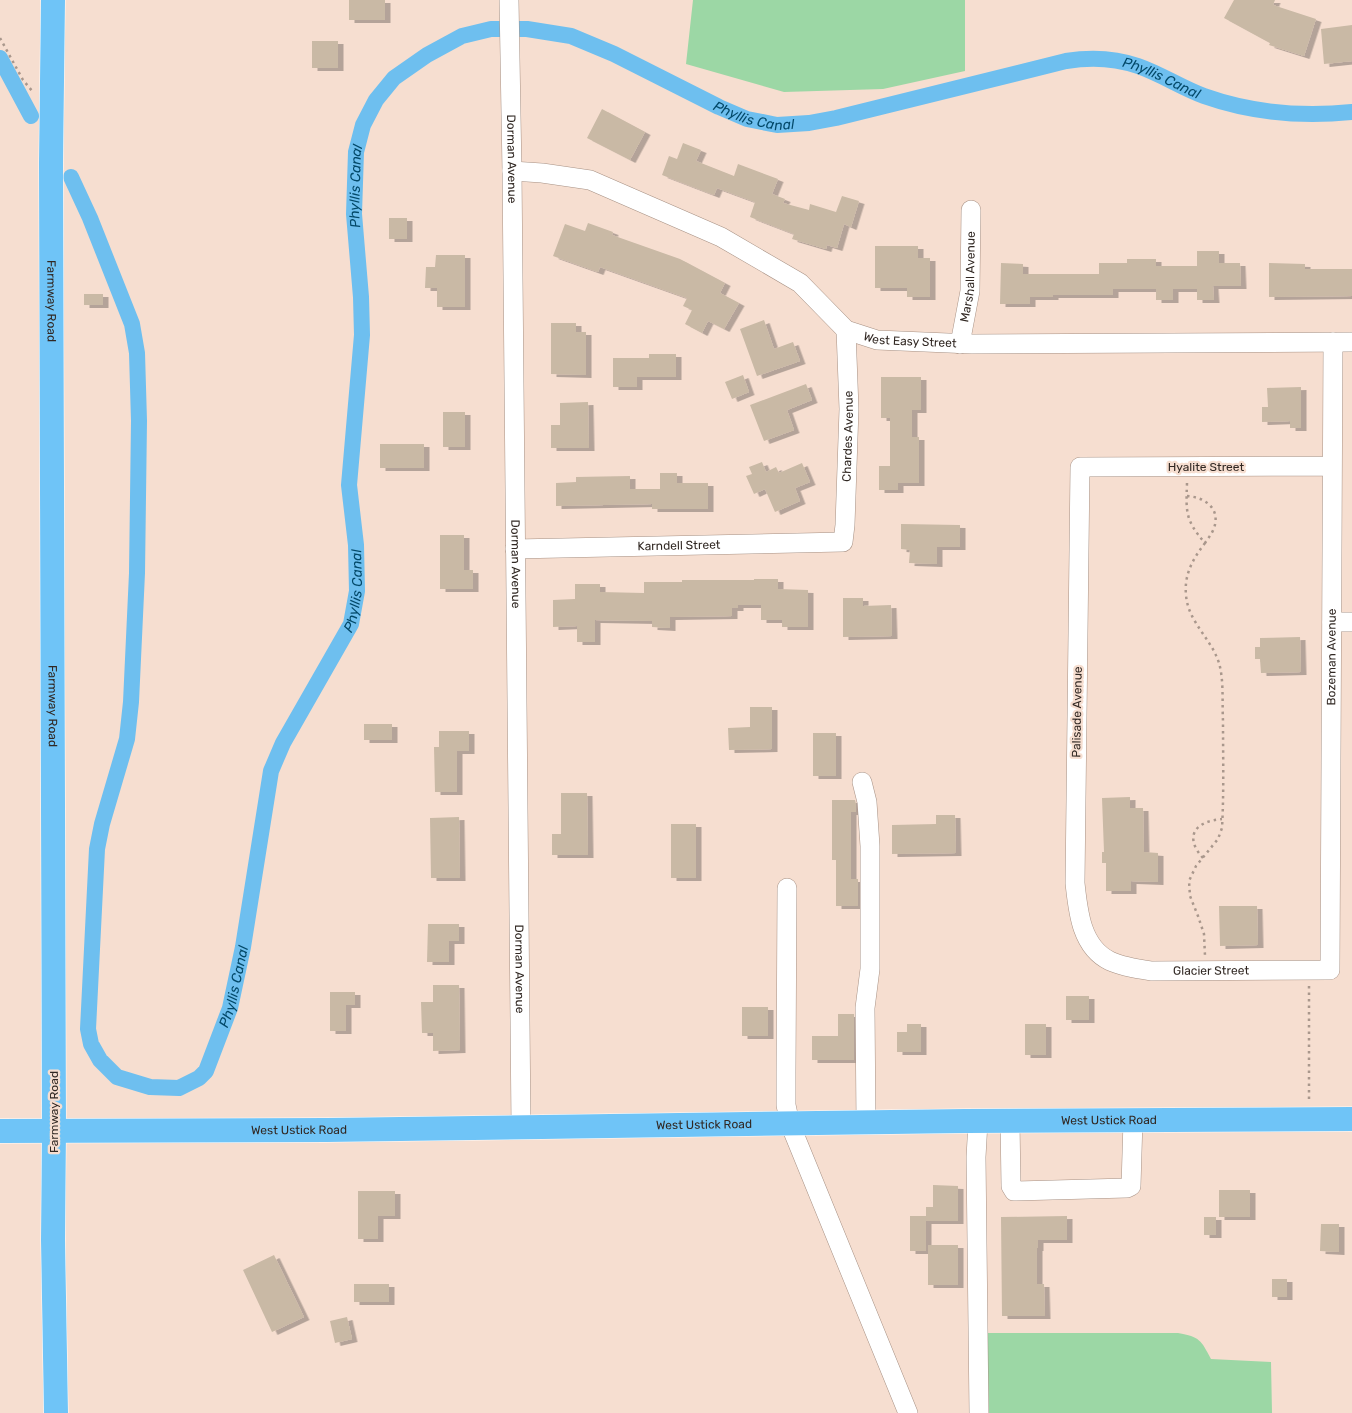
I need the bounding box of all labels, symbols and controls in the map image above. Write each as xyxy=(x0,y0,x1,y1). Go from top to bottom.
water label: Phyllis Canal xyxy=(1121,53,1204,102)
water label: Phyllis Canal xyxy=(711,97,795,134)
street label: Dorman Avenue xyxy=(504,114,519,204)
water label: Phyllis Canal xyxy=(345,142,366,229)
street label: Marshall Avenue xyxy=(957,231,978,323)
street label: Farmway Road xyxy=(44,260,59,342)
street label: West Easy Street xyxy=(861,329,957,350)
street label: Chardes Avenue xyxy=(839,390,856,482)
street label: Hyalite Street xyxy=(1168,460,1245,474)
street label: Dorman Avenue xyxy=(508,519,523,609)
street label: Karndell Street xyxy=(637,538,721,553)
water label: Phyllis Canal xyxy=(340,548,365,635)
street label: Bozeman Avenue xyxy=(1324,608,1339,705)
street label: Farmway Road xyxy=(46,665,60,747)
street label: Palisade Avenue xyxy=(1069,666,1085,758)
street label: Dorman Avenue xyxy=(512,924,527,1014)
water label: Phyllis Canal xyxy=(215,944,252,1030)
street label: Glacier Street xyxy=(1173,963,1249,978)
street label: Farmway Road xyxy=(47,1071,61,1153)
street label: West Ustick Road xyxy=(1061,1113,1157,1128)
street label: West Ustick Road xyxy=(656,1117,752,1132)
street label: West Ustick Road xyxy=(251,1123,347,1137)

